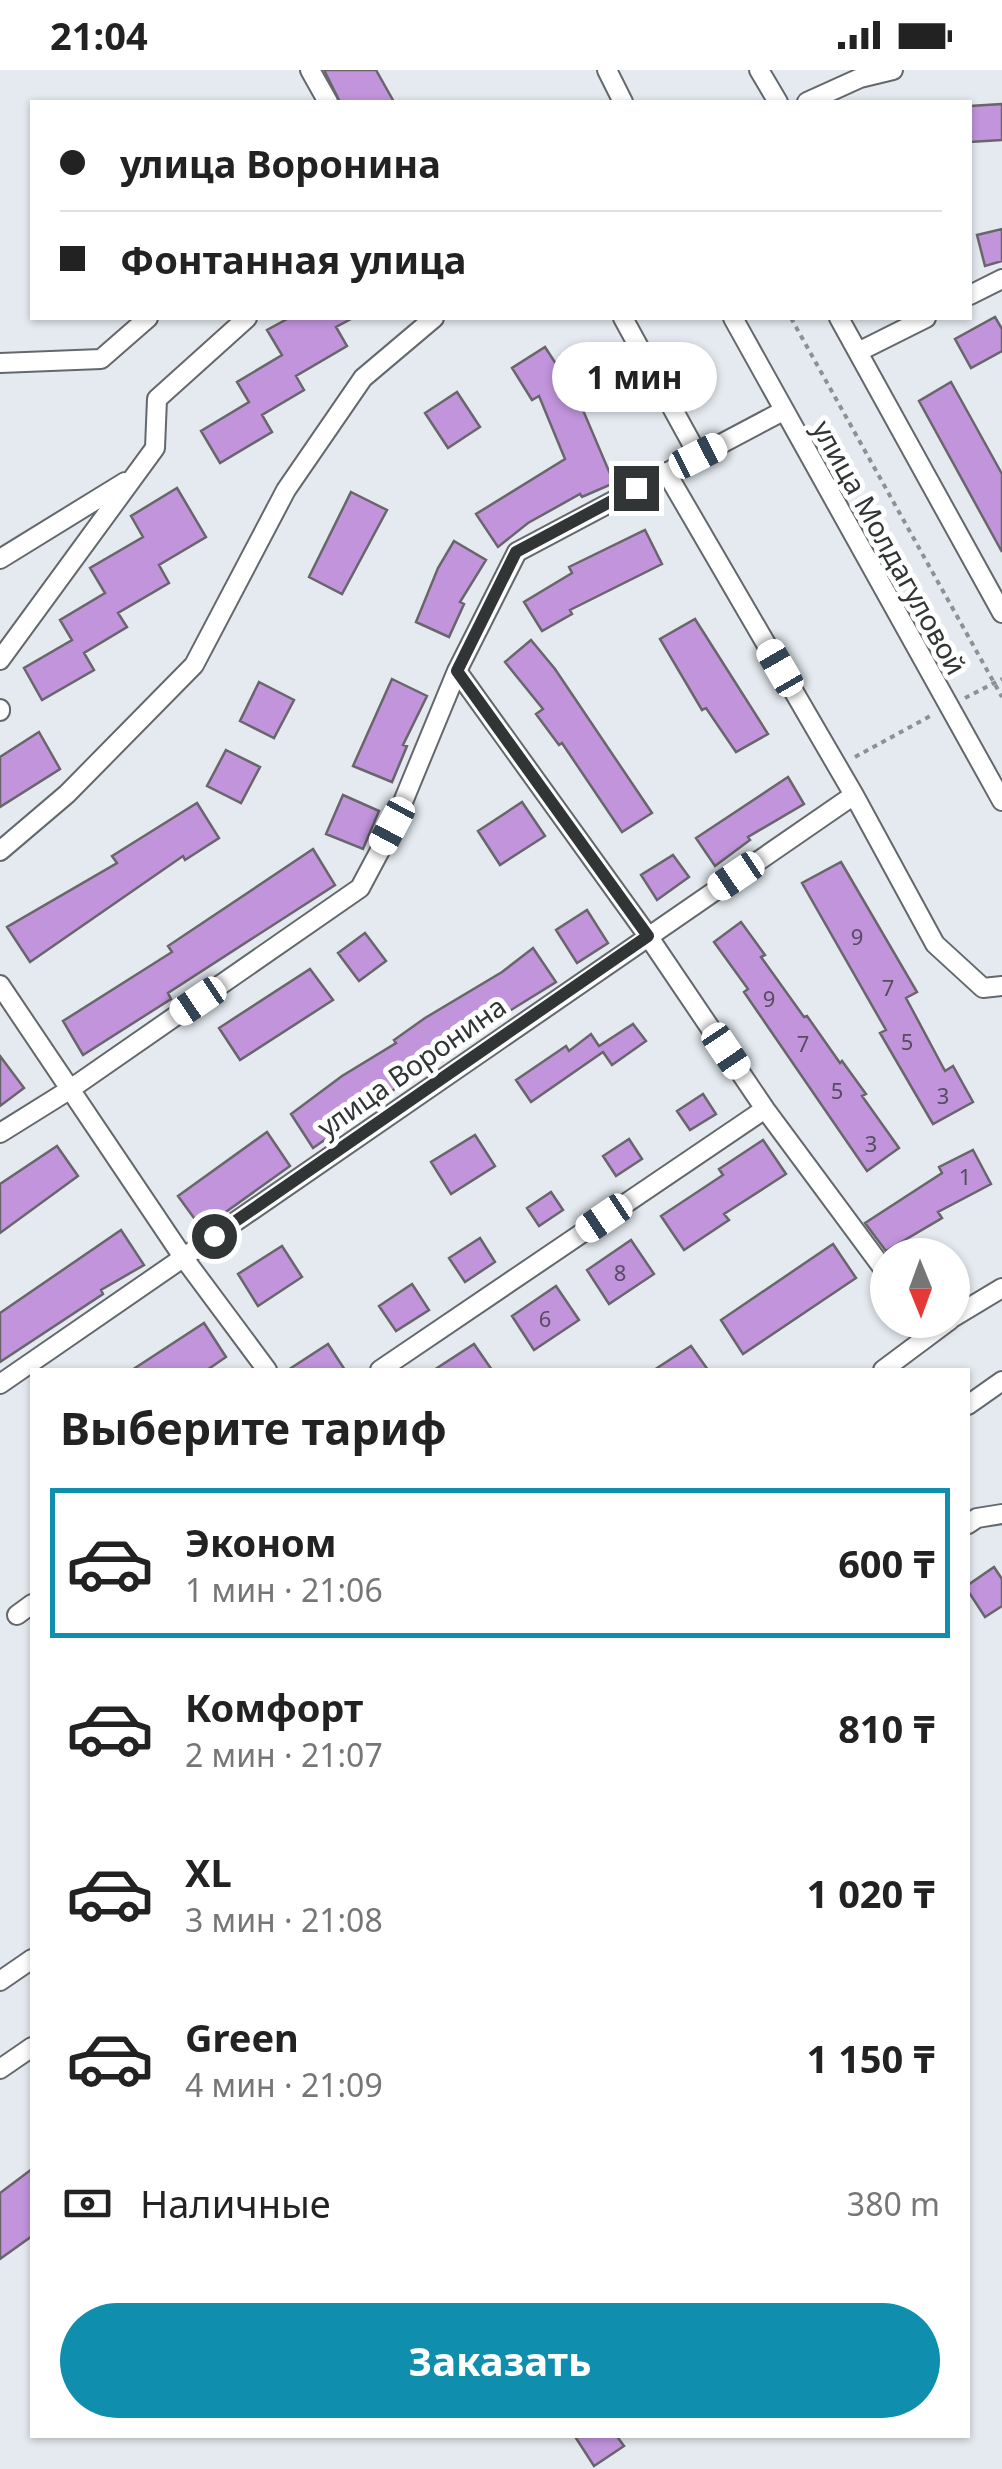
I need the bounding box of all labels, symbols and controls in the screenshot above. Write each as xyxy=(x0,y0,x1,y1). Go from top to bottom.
text: 21:04 xyxy=(50,9,148,61)
text: улица Воронина xyxy=(120,137,441,189)
text: Фонтанная улица xyxy=(120,233,466,285)
callout: 1 мин xyxy=(554,343,718,413)
text: 1 мин xyxy=(587,355,682,398)
street label: улица Молдагуловой xyxy=(804,413,976,681)
car xyxy=(664,429,732,483)
route end xyxy=(614,466,659,511)
car xyxy=(752,635,808,701)
car xyxy=(365,792,419,860)
car xyxy=(703,847,769,905)
house number: 9 xyxy=(851,921,863,951)
car xyxy=(165,972,231,1030)
house number: 7 xyxy=(882,972,894,1002)
house number: 9 xyxy=(763,983,775,1013)
street label: улица Воронина xyxy=(309,987,513,1145)
car xyxy=(697,1018,755,1084)
house number: 5 xyxy=(901,1026,913,1056)
house number: 7 xyxy=(797,1028,809,1058)
house number: 5 xyxy=(831,1075,843,1105)
house number: 3 xyxy=(937,1080,949,1110)
house number: 3 xyxy=(865,1128,877,1158)
house number: 1 xyxy=(959,1161,971,1191)
car xyxy=(571,1189,637,1247)
route start xyxy=(192,1214,237,1259)
north arrow xyxy=(870,1238,970,1338)
map controls xyxy=(870,1238,970,1338)
house number: 8 xyxy=(614,1257,626,1287)
house number: 6 xyxy=(539,1303,551,1333)
text: Выберите тариф xyxy=(60,1397,447,1458)
text: Эконом xyxy=(185,1516,337,1568)
icon: car xyxy=(65,1518,155,1608)
text: 600 ₸ xyxy=(838,1537,935,1589)
text: 1 мин · 21:06 xyxy=(185,1568,383,1611)
text: Комфорт xyxy=(185,1681,363,1733)
icon: car xyxy=(65,1683,155,1773)
text: 810 ₸ xyxy=(838,1702,935,1754)
text: 2 мин · 21:07 xyxy=(185,1733,383,1776)
text: XL xyxy=(185,1846,232,1898)
icon: car xyxy=(65,1848,155,1938)
text: 1 020 ₸ xyxy=(807,1867,935,1919)
text: 3 мин · 21:08 xyxy=(185,1898,383,1941)
text: Green xyxy=(185,2011,299,2063)
icon: car xyxy=(65,2013,155,2103)
text: 1 150 ₸ xyxy=(807,2032,935,2084)
text: 4 мин · 21:09 xyxy=(185,2063,383,2106)
icon: cash xyxy=(60,2176,115,2231)
text: Наличные xyxy=(140,2177,331,2229)
text: 380 m xyxy=(847,2182,940,2225)
button: Заказать xyxy=(60,2303,940,2418)

